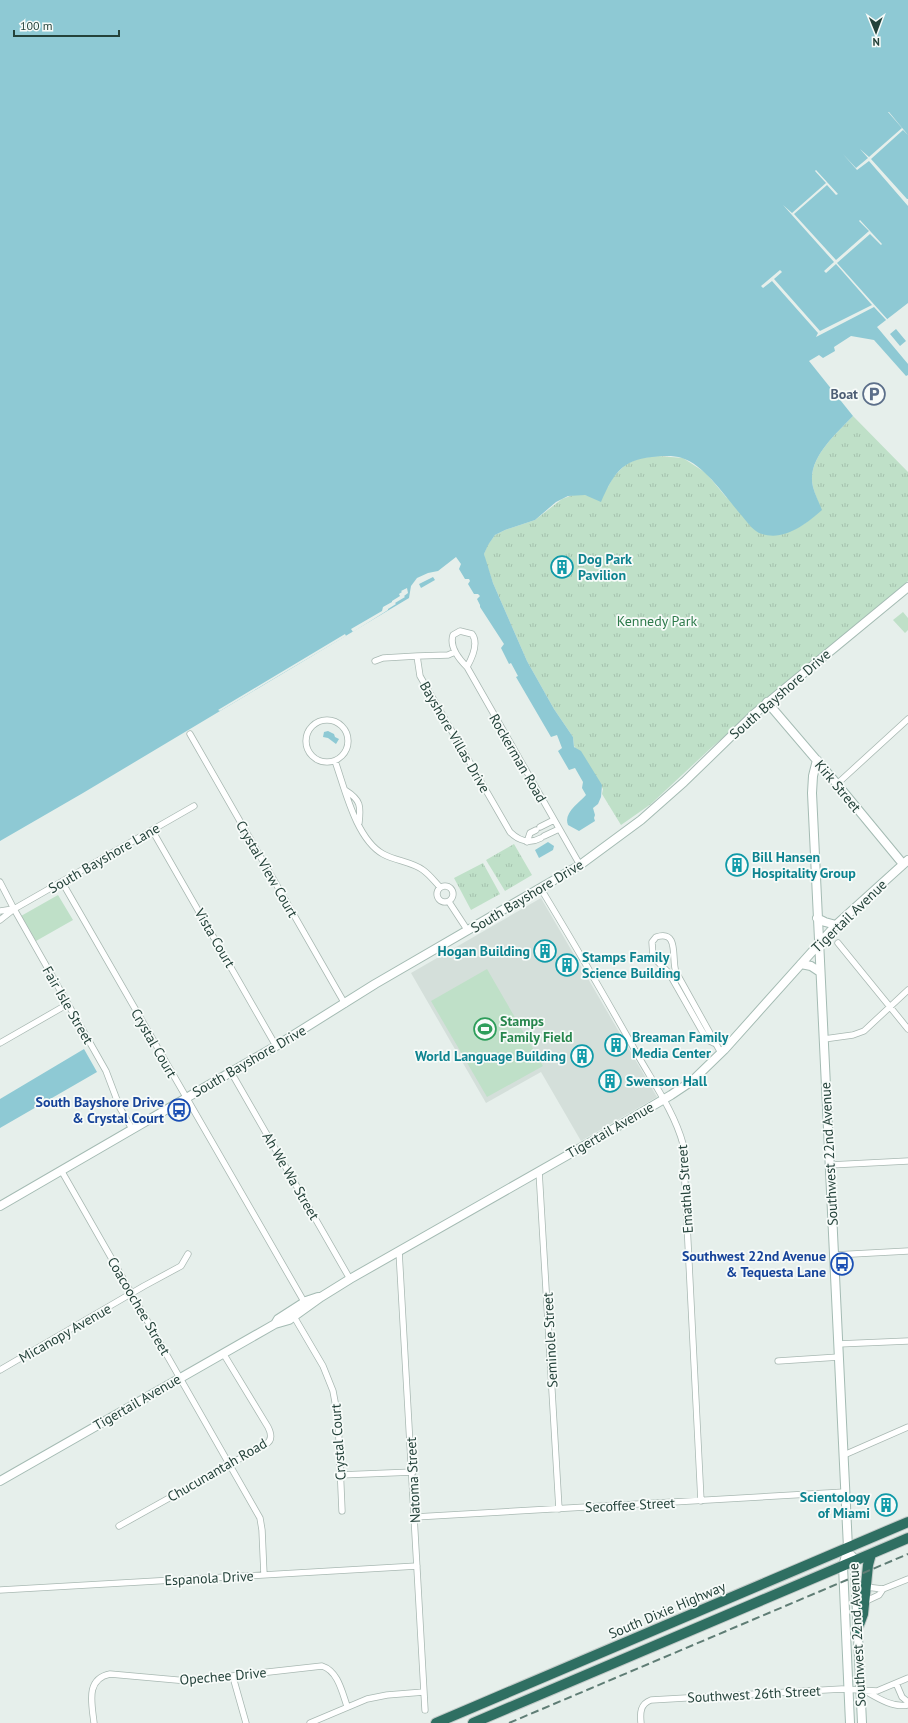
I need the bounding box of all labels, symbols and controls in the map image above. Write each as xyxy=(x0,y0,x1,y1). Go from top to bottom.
scale bar xyxy=(14,12,119,38)
north arrow xyxy=(856,12,896,52)
text: 100 m xyxy=(20,18,53,33)
text: N xyxy=(872,35,880,49)
parking icon: Boat xyxy=(861,381,887,407)
place label: Boat xyxy=(830,385,858,403)
place label: Dog Park Pavilion xyxy=(578,550,632,584)
building icon: Dog Park Pavilion xyxy=(549,554,575,580)
park label: Kennedy Park xyxy=(617,612,698,630)
street label: South Bayshore Drive xyxy=(726,645,834,743)
street label: Bayshore Villas Drive xyxy=(416,678,494,796)
street label: Rockerman Road xyxy=(485,711,551,805)
street label: Kirk Street xyxy=(811,756,865,816)
street label: Crystal View Court xyxy=(232,817,302,921)
street label: South Bayshore Lane xyxy=(45,819,163,897)
place label: Bill Hansen Hospitality Group xyxy=(752,848,856,882)
building icon: Bill Hansen Hospitality Group xyxy=(724,852,750,878)
street label: South Bayshore Drive xyxy=(467,855,587,937)
street label: Tigertail Avenue xyxy=(808,876,890,956)
street label: Vista Court xyxy=(190,904,239,971)
building icon: Hogan Building xyxy=(532,938,558,964)
place label: Hogan Building xyxy=(438,942,530,960)
place label: Stamps Family Science Building xyxy=(582,948,681,982)
building icon: Stamps Family Science Building xyxy=(554,952,580,978)
street label: Fair Isle Street xyxy=(38,963,98,1047)
street label: Crystal Court xyxy=(127,1005,181,1081)
place label: Stamps Family Field xyxy=(500,1012,573,1046)
sports icon: Stamps Family Field xyxy=(472,1016,498,1042)
street label: South Bayshore Drive xyxy=(189,1021,309,1101)
place label: Breaman Family Media Center xyxy=(632,1028,729,1062)
building icon: Breaman Family Media Center xyxy=(603,1032,629,1058)
building icon: World Language Building xyxy=(569,1043,595,1069)
place label: World Language Building xyxy=(415,1047,566,1065)
building icon: Swenson Hall xyxy=(597,1068,623,1094)
place label: Swenson Hall xyxy=(626,1072,708,1090)
street label: Southwest 22nd Avenue xyxy=(816,1082,842,1226)
place label: South Bayshore Drive & Crystal Court xyxy=(36,1093,164,1127)
bus stop icon: South Bayshore Drive & Crystal Court xyxy=(166,1097,192,1123)
street label: Tigertail Avenue xyxy=(563,1098,657,1162)
street label: Ah We Wa Street xyxy=(259,1129,324,1223)
street label: Emathla Street xyxy=(673,1144,697,1234)
place label: Southwest 22nd Avenue & Tequesta Lane xyxy=(682,1247,826,1281)
bus stop icon: Southwest 22nd Avenue & Tequesta Lane xyxy=(829,1251,855,1277)
street label: Coacoochee Street xyxy=(104,1254,175,1359)
street label: Seminole Street xyxy=(538,1292,561,1388)
street label: Micanopy Avenue xyxy=(16,1299,114,1367)
street label: Tigertail Avenue xyxy=(90,1370,184,1434)
street label: Crystal Court xyxy=(326,1403,350,1481)
street label: Chucunantah Road xyxy=(164,1434,270,1506)
street label: Natoma Street xyxy=(402,1436,424,1524)
place label: Scientology of Miami xyxy=(800,1488,870,1522)
building icon: Scientology of Miami xyxy=(873,1492,899,1518)
street label: Secoffee Street xyxy=(585,1494,676,1516)
street label: Southwest 22nd Avenue xyxy=(844,1563,870,1707)
street label: Espanola Drive xyxy=(164,1567,254,1589)
street label: South Dixie Highway xyxy=(606,1577,729,1643)
street label: Opechee Drive xyxy=(179,1663,267,1689)
street label: Southwest 26th Street xyxy=(687,1682,821,1706)

